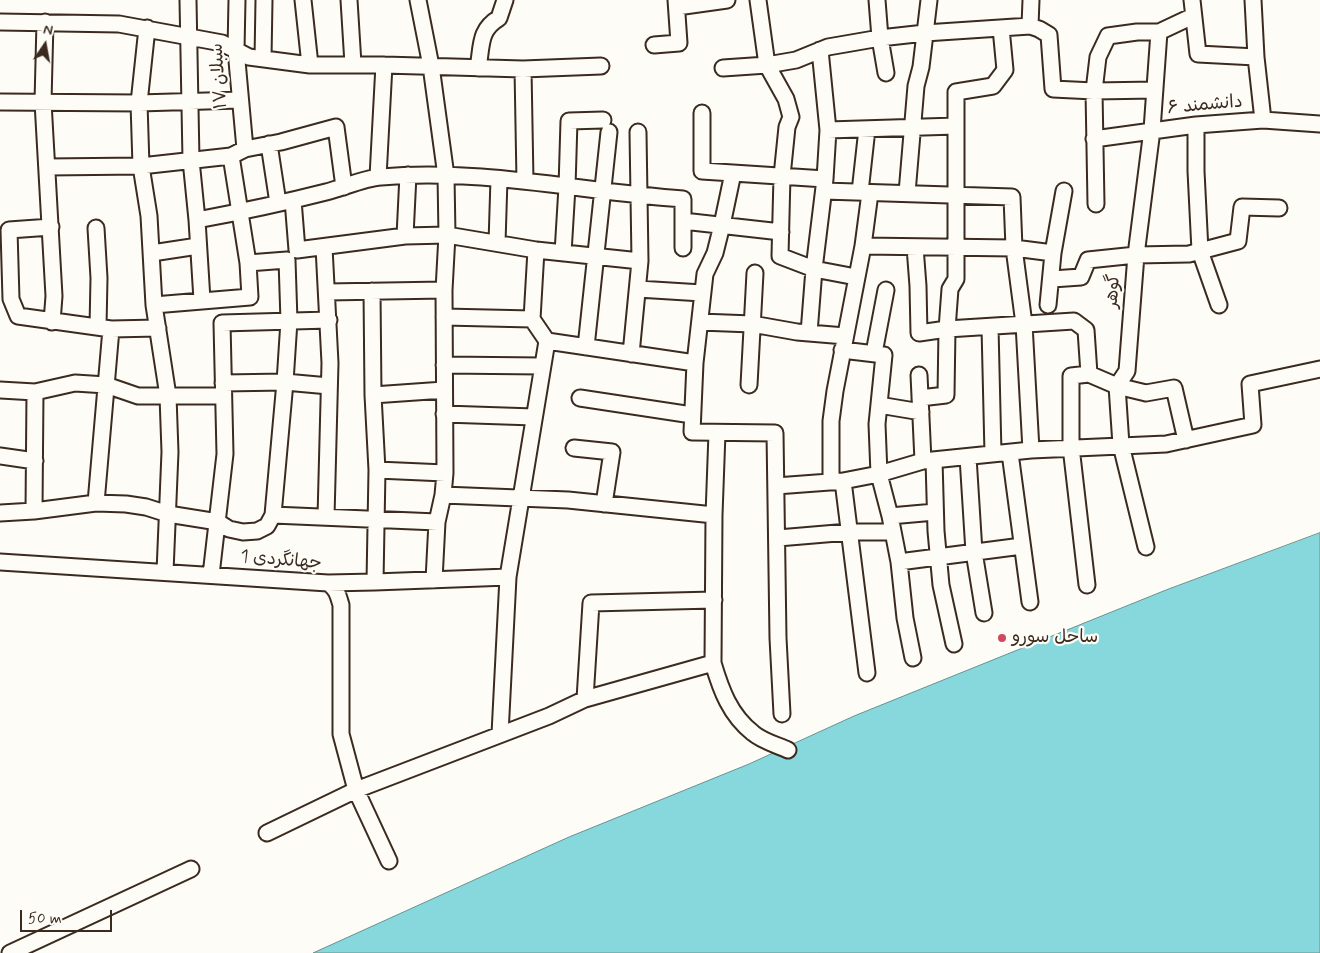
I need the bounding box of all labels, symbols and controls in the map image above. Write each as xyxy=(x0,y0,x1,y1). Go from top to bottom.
north arrow xyxy=(20,20,70,70)
text: N xyxy=(42,21,55,40)
street label: سبلان ۱۷ xyxy=(207,42,233,110)
street label: دانشمند ۶ xyxy=(1166,92,1244,120)
street label: گوهر xyxy=(1102,273,1126,309)
street label: جهانگردی 1 xyxy=(239,547,323,575)
place label: ساحل سورو xyxy=(1012,627,1098,649)
marker: ساحل سورو xyxy=(996,632,1008,644)
scale bar xyxy=(22,900,115,932)
text: 50 m xyxy=(28,909,62,929)

